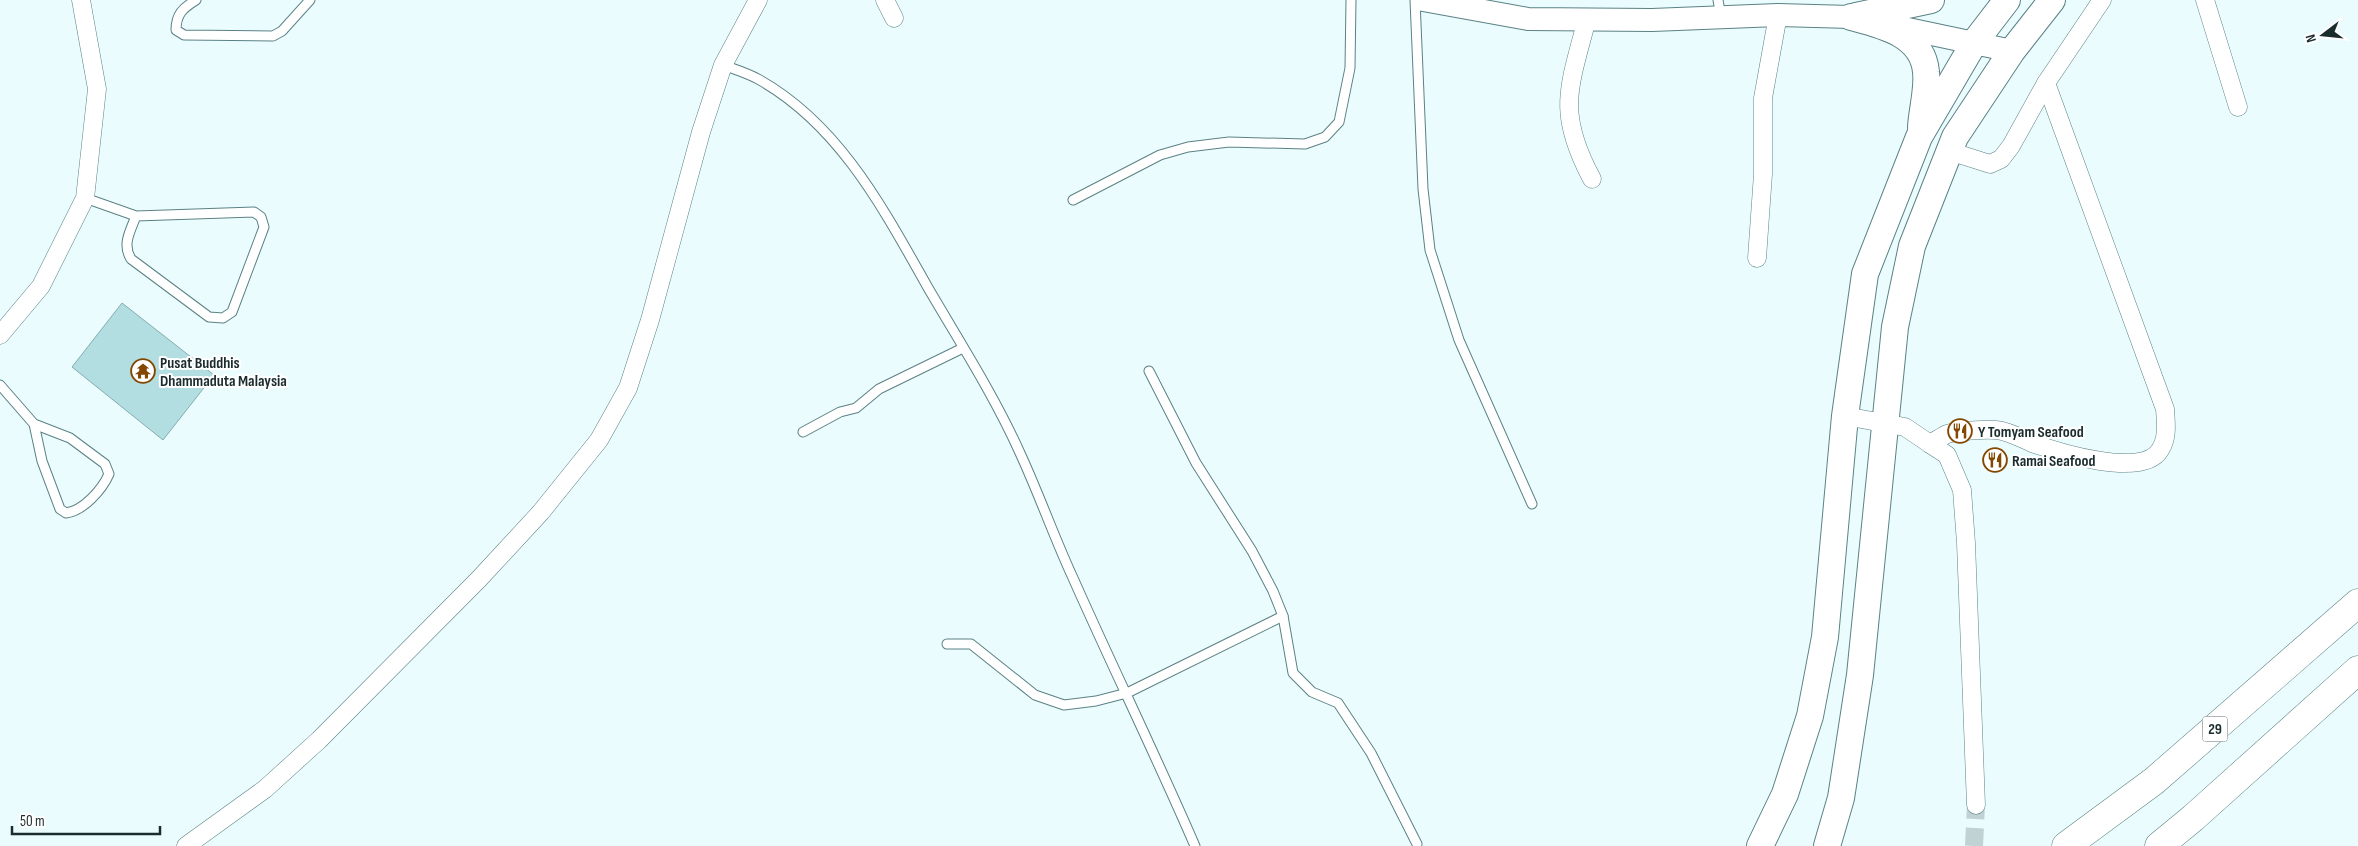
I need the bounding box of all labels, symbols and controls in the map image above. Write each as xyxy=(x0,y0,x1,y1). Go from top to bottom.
north arrow xyxy=(2298,10,2348,60)
text: N xyxy=(2302,33,2320,44)
place label: Pusat Buddhis Dhammaduta Malaysia xyxy=(160,354,287,391)
temple icon: Pusat Buddhis Dhammaduta Malaysia xyxy=(130,358,156,384)
restaurant icon: Y Tomyam Seafood xyxy=(1947,418,1973,444)
place label: Y Tomyam Seafood xyxy=(1978,423,2084,442)
restaurant icon: Ramai Seafood xyxy=(1982,447,2008,473)
place label: Ramai Seafood xyxy=(2012,452,2095,471)
road number: 29 xyxy=(2202,716,2228,742)
scale bar xyxy=(12,804,160,836)
text: 50 m xyxy=(20,812,45,831)

